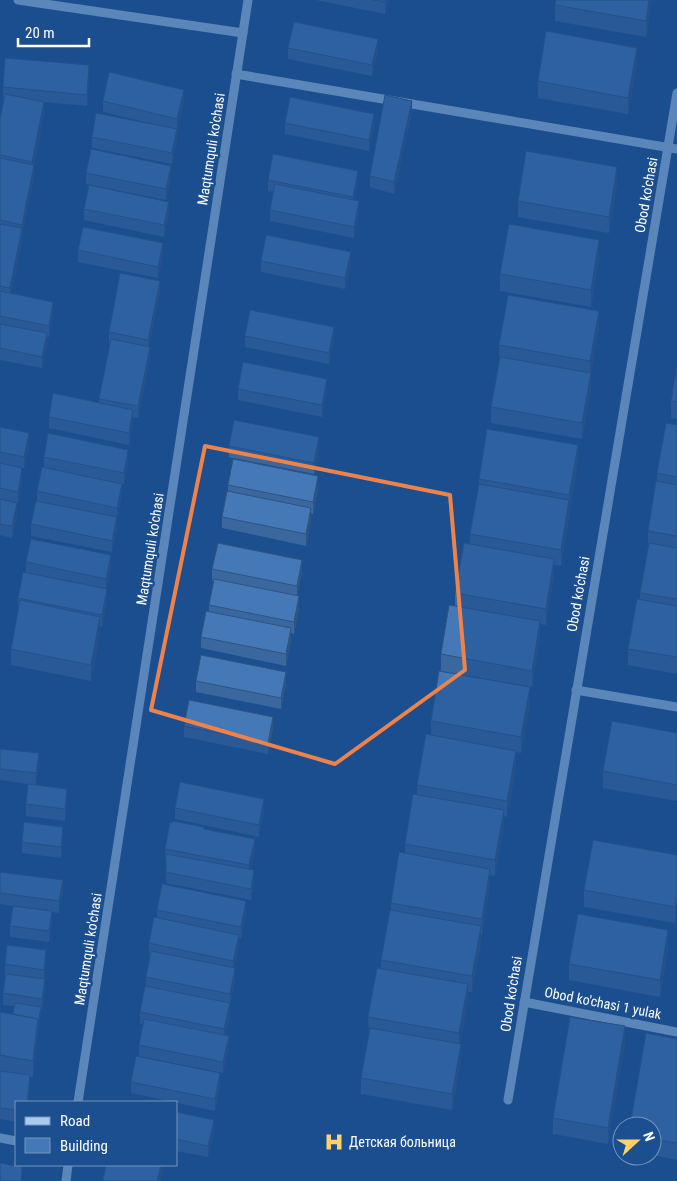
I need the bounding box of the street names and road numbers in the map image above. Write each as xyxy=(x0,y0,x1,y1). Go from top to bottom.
street label: Maqtumquli ko'chasi xyxy=(194,92,228,206)
street label: Obod ko'chasi xyxy=(631,156,661,234)
street label: Maqtumquli ko'chasi xyxy=(133,492,167,606)
street label: Obod ko'chasi xyxy=(563,555,593,633)
street label: Maqtumquli ko'chasi xyxy=(71,892,105,1006)
street label: Obod ko'chasi xyxy=(497,955,525,1033)
street label: Obod ko'chasi 1 yulak xyxy=(543,984,663,1022)

